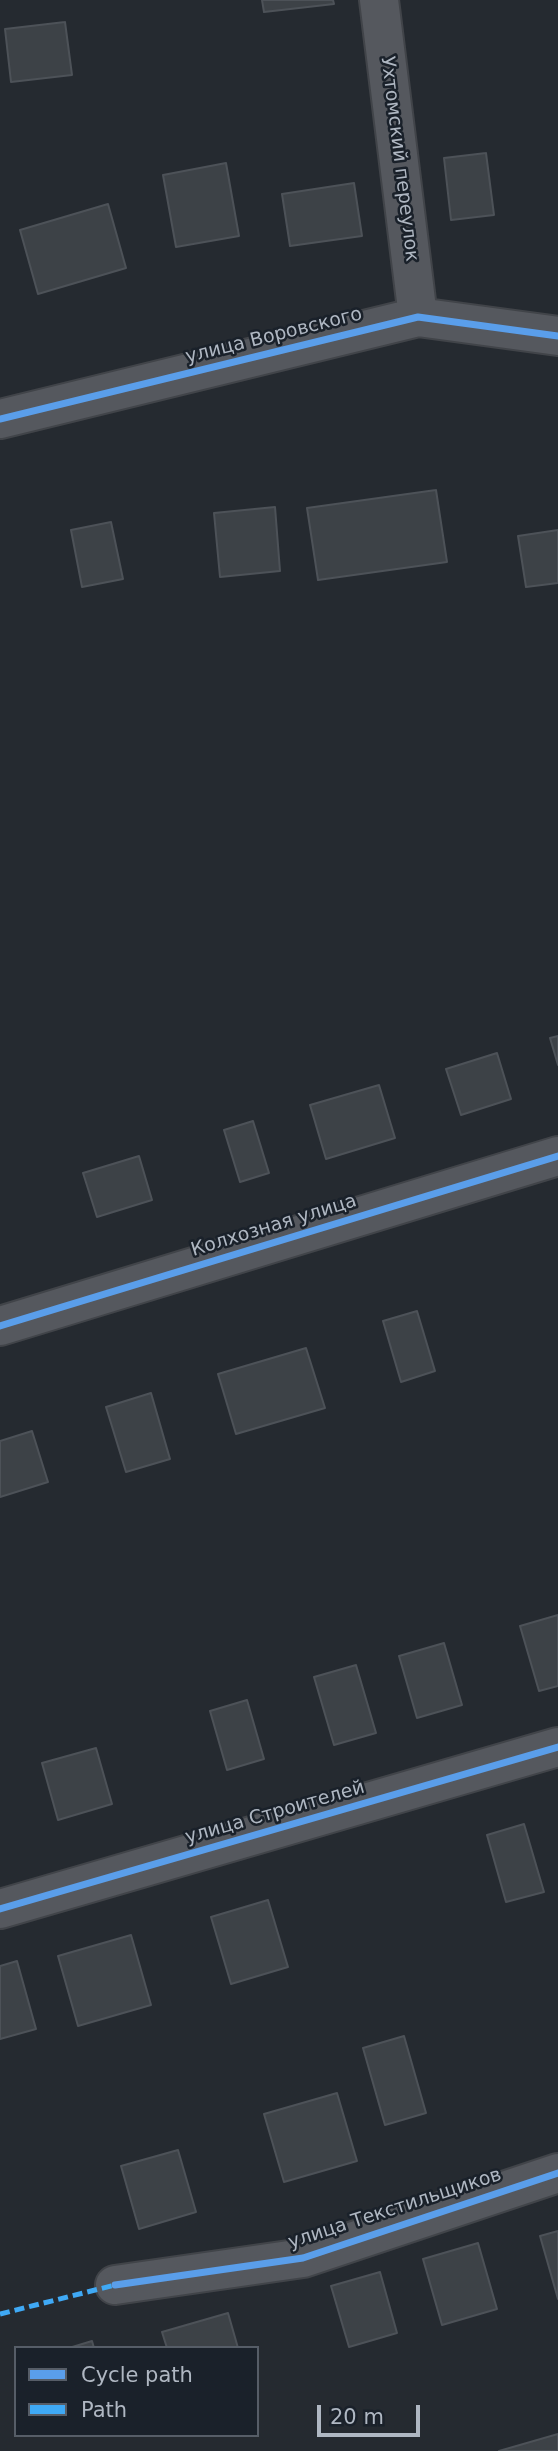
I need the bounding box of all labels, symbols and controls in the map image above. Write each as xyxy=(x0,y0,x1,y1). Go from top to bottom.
street label: Ухтомский переулок xyxy=(375,55,423,263)
street label: улица Воровского xyxy=(183,303,365,369)
street label: Колхозная улица xyxy=(188,1190,360,1262)
street label: улица Строителей xyxy=(183,1776,367,1850)
street label: улица Текстильщиков xyxy=(285,2164,505,2254)
legend xyxy=(14,2346,259,2437)
text: Cycle path xyxy=(81,2363,193,2387)
scale bar xyxy=(320,2392,423,2436)
text: Path xyxy=(81,2398,127,2422)
text: 20 m xyxy=(330,2405,384,2429)

